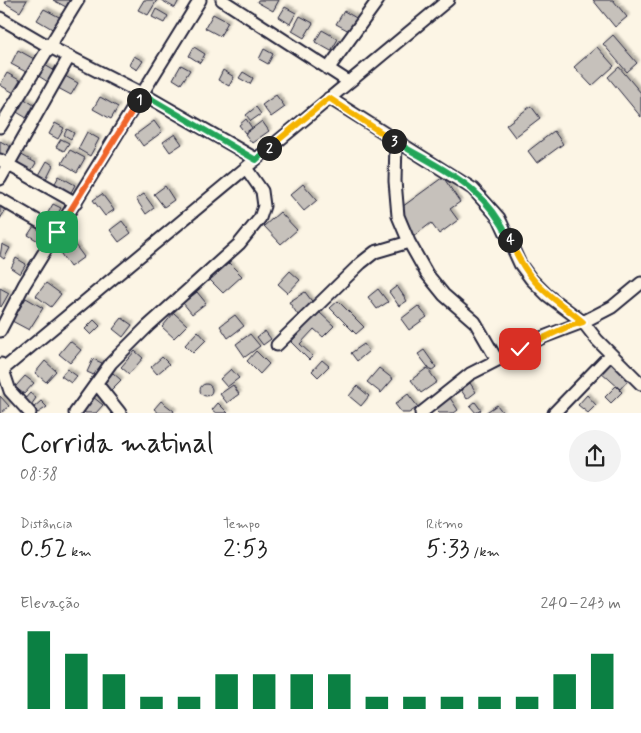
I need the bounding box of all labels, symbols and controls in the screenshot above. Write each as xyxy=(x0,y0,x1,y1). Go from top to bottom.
pin: 1 xyxy=(126,88,152,112)
text: 1 xyxy=(136,91,143,109)
pin: 3 xyxy=(382,128,406,154)
text: 3 xyxy=(391,132,398,150)
pin: 2 xyxy=(256,136,282,160)
text: 2 xyxy=(266,139,273,157)
pin xyxy=(36,211,78,253)
icon: arrive xyxy=(43,218,71,246)
pin: 4 xyxy=(498,228,522,252)
text: 4 xyxy=(506,231,515,249)
pin xyxy=(499,328,541,370)
icon: check xyxy=(506,335,534,363)
text: Corrida matinal xyxy=(20,426,214,463)
button: share xyxy=(569,430,621,482)
text: 08:38 xyxy=(20,464,58,485)
text: Distância xyxy=(20,515,73,533)
text: Tempo xyxy=(223,515,260,533)
text: Ritmo xyxy=(426,515,463,533)
text: 0.52 xyxy=(20,533,67,566)
text: 2:53 xyxy=(223,533,268,566)
text: 5:33 xyxy=(426,533,470,566)
text: km xyxy=(67,543,92,561)
text: /km xyxy=(470,543,500,561)
text: Elevação xyxy=(20,593,80,614)
text: 240–243 m xyxy=(540,593,621,614)

